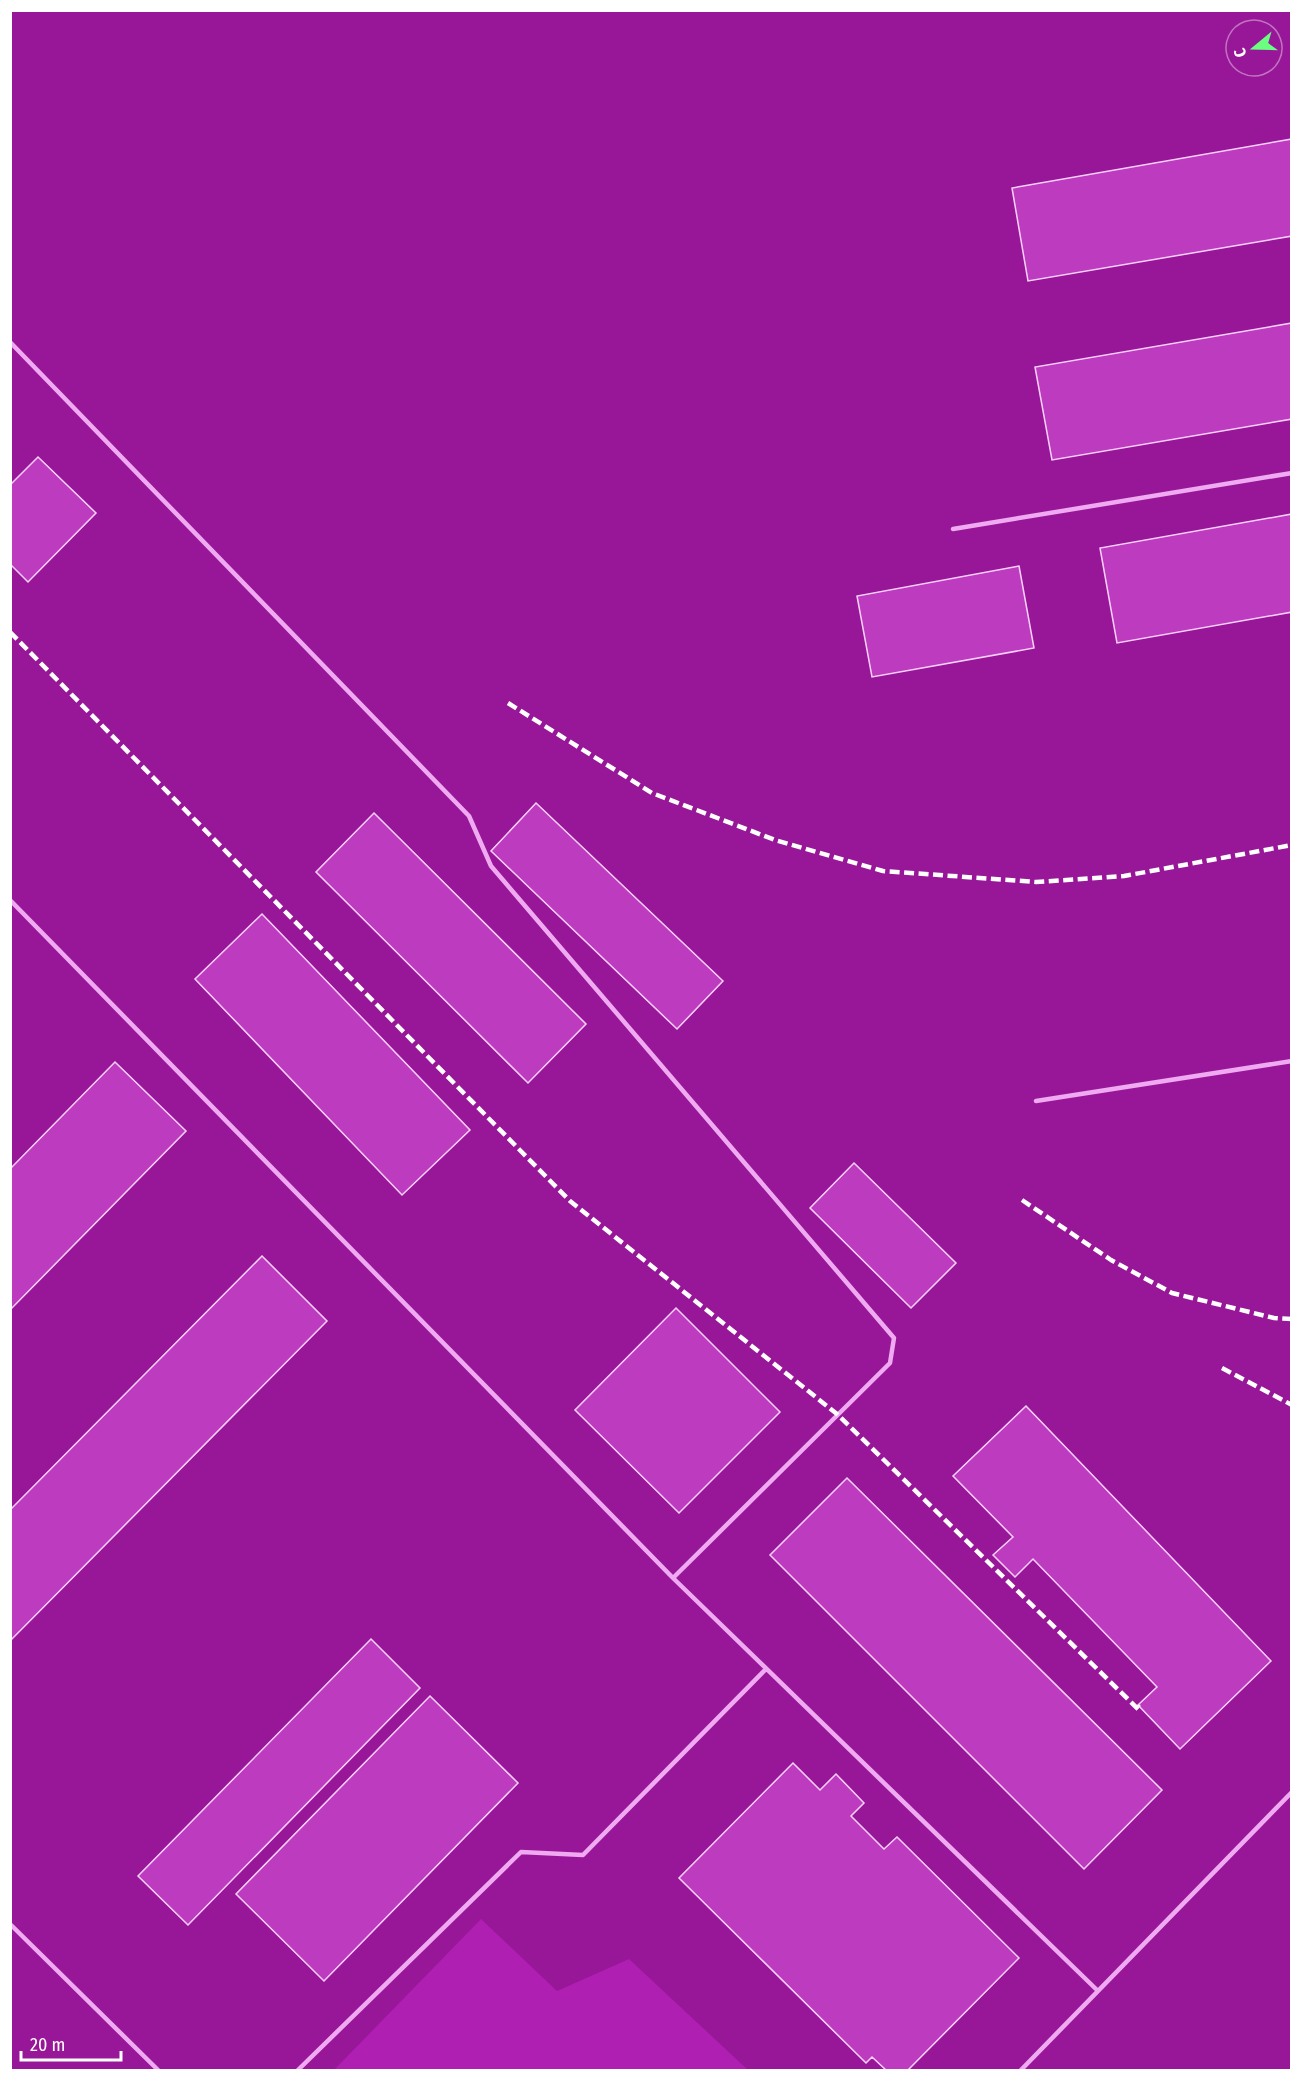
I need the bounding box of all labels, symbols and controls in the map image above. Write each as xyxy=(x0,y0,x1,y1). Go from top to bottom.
north arrow xyxy=(1224,18,1284,78)
text: С xyxy=(1230,45,1251,60)
scale bar xyxy=(21,2024,122,2062)
text: 20 m xyxy=(30,2034,65,2056)

